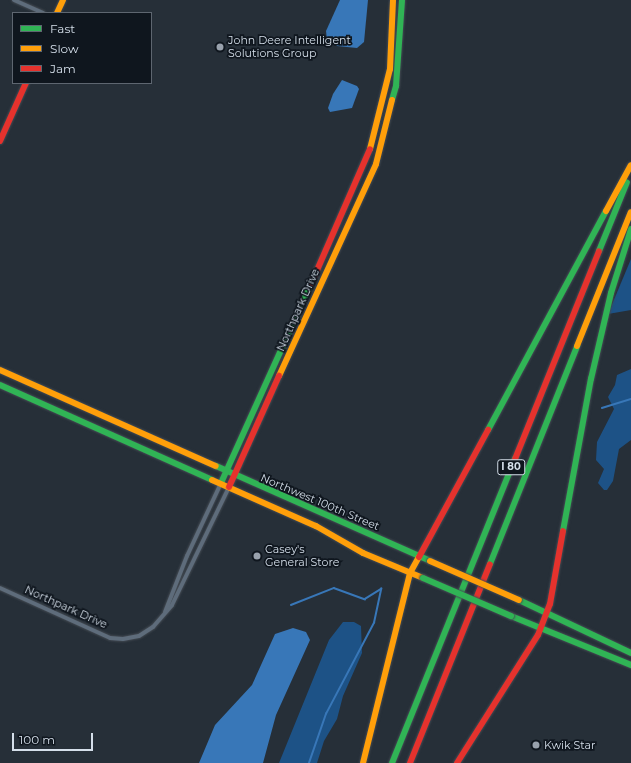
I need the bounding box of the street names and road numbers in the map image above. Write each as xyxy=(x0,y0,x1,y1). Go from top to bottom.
street label: Northpark Drive xyxy=(274,267,322,353)
road number: I 80 xyxy=(497,459,525,475)
street label: Northwest 100th Street xyxy=(259,471,381,533)
street label: Northpark Drive xyxy=(23,583,109,631)

